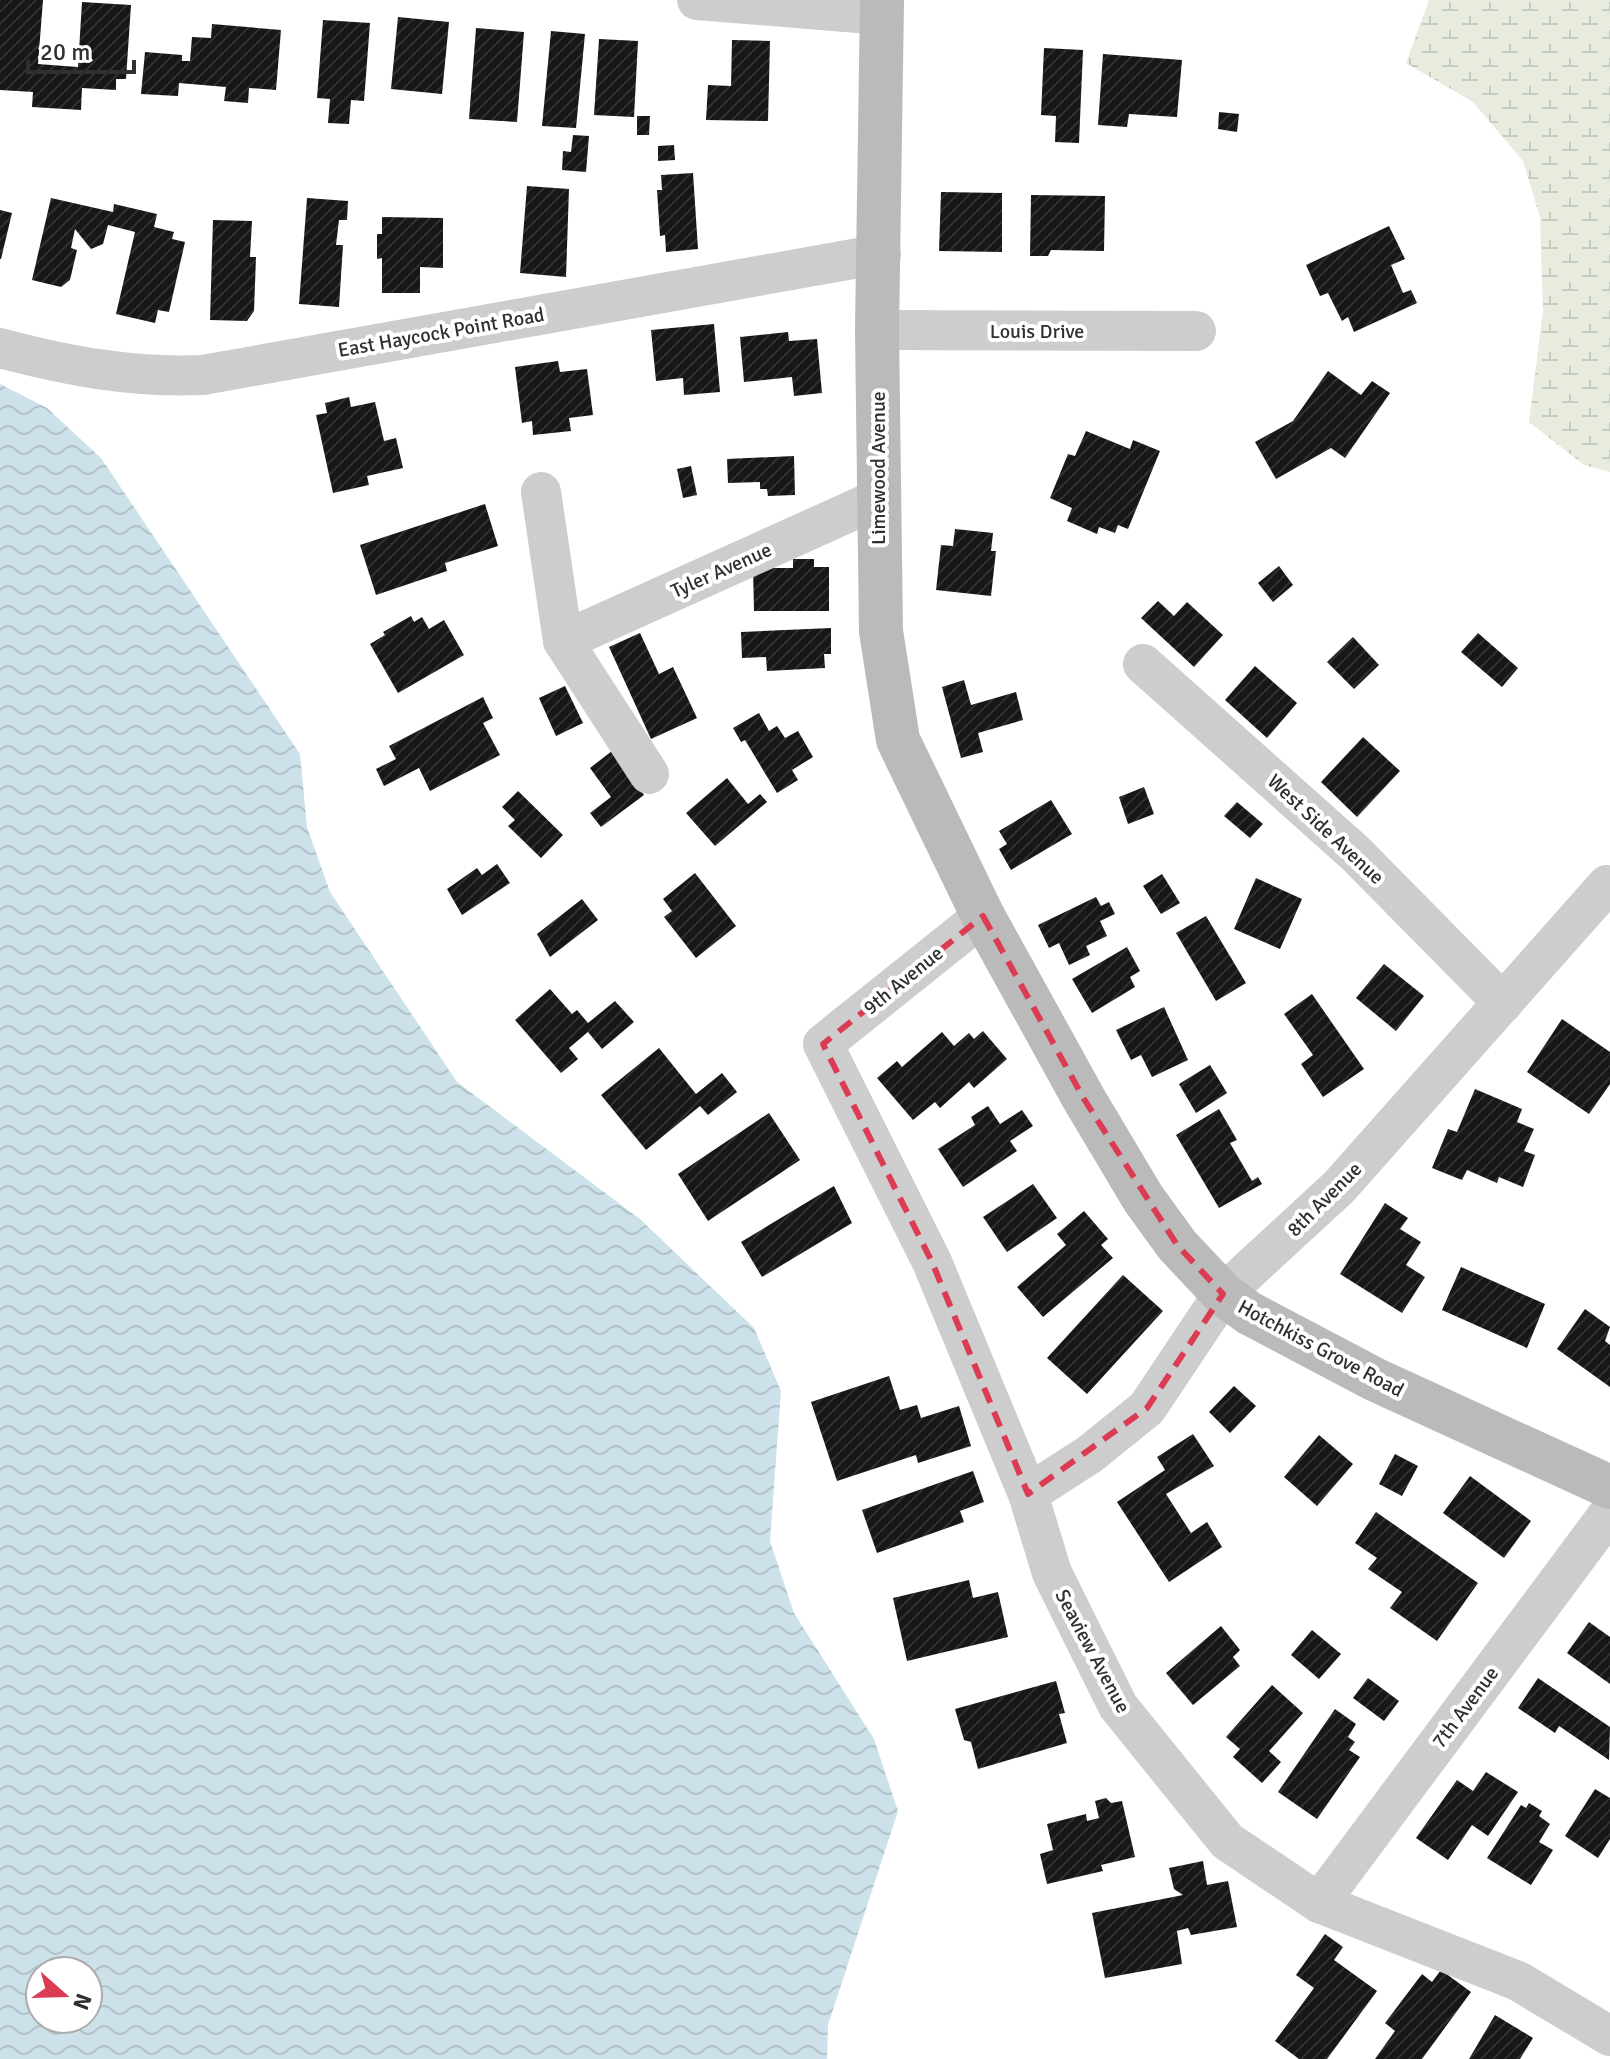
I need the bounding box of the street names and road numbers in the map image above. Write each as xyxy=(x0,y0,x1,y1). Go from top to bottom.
street label: East Haycock Point Road xyxy=(336,302,546,363)
street label: Louis Drive xyxy=(990,319,1084,344)
street label: Limewood Avenue xyxy=(866,391,891,545)
street label: Tyler Avenue xyxy=(667,537,776,604)
street label: West Side Avenue xyxy=(1262,769,1389,890)
street label: 9th Avenue xyxy=(858,941,948,1020)
street label: 8th Avenue xyxy=(1282,1157,1367,1242)
street label: Hotchkiss Grove Road xyxy=(1234,1294,1408,1403)
street label: Seaview Avenue xyxy=(1050,1585,1136,1717)
street label: 7th Avenue xyxy=(1427,1662,1504,1753)

